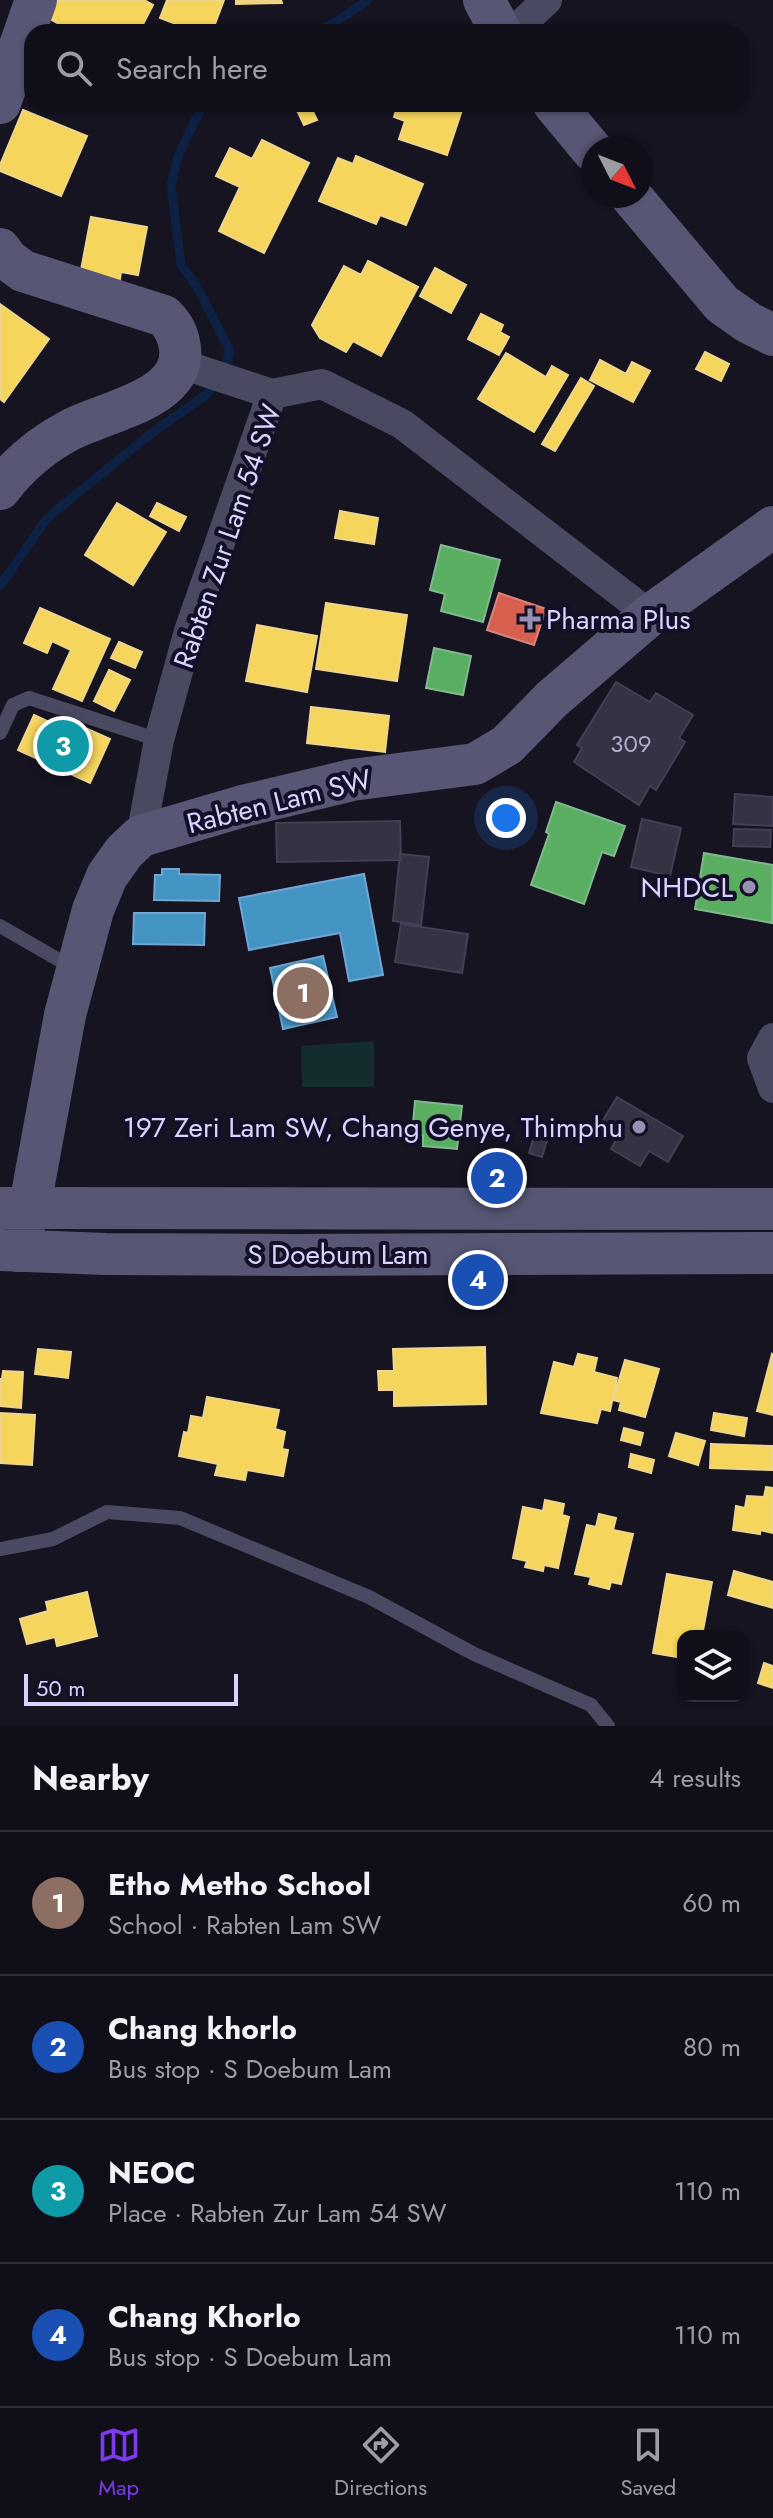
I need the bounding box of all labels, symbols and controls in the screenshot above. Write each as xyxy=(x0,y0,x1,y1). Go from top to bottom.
search box xyxy=(24,24,749,112)
icon: search xyxy=(52,46,96,90)
text: Search here xyxy=(116,47,268,90)
north arrow xyxy=(581,136,653,208)
street label: Rabten Zur Lam 54 SW xyxy=(163,399,292,673)
place label: Pharma Plus xyxy=(546,599,691,640)
marker: Pharma Plus xyxy=(521,610,539,628)
pin: 3 xyxy=(37,716,89,776)
house number: 309 xyxy=(610,726,652,761)
street label: Rabten Lam SW xyxy=(183,759,376,844)
your location xyxy=(486,798,526,838)
place label: NHDCL xyxy=(640,867,733,908)
marker: NHDCL xyxy=(740,878,758,896)
pin: 1 xyxy=(277,963,329,1023)
place label: 197 Zeri Lam SW, Chang Genye, Thimphu xyxy=(123,1107,623,1148)
marker: 197 Zeri Lam SW, Chang Genye, Thimphu xyxy=(630,1118,648,1136)
pin: 2 xyxy=(471,1148,523,1208)
street label: S Doebum Lam xyxy=(247,1234,429,1275)
pin: 4 xyxy=(452,1250,504,1310)
map controls xyxy=(677,1630,749,1702)
button: layers xyxy=(677,1630,749,1702)
scale bar xyxy=(24,1670,238,1706)
text: 50 m xyxy=(36,1672,85,1704)
text: Nearby xyxy=(32,1754,149,1803)
text: 4 results xyxy=(649,1759,741,1797)
text: Etho Metho School xyxy=(108,1863,371,1906)
text: 1 xyxy=(51,1884,65,1922)
text: 60 m xyxy=(682,1884,741,1922)
text: School · Rabten Lam SW xyxy=(108,1906,381,1944)
text: Chang khorlo xyxy=(108,2007,297,2050)
text: 2 xyxy=(49,2028,67,2066)
text: 80 m xyxy=(683,2028,741,2066)
text: Bus stop · S Doebum Lam xyxy=(108,2050,392,2088)
text: NEOC xyxy=(108,2151,196,2194)
text: 3 xyxy=(50,2172,66,2210)
text: 110 m xyxy=(674,2172,741,2210)
text: Place · Rabten Zur Lam 54 SW xyxy=(108,2194,447,2232)
text: Chang Khorlo xyxy=(108,2295,301,2338)
text: 4 xyxy=(49,2316,67,2354)
text: 110 m xyxy=(674,2316,741,2354)
text: Bus stop · S Doebum Lam xyxy=(108,2338,392,2376)
tab: Map xyxy=(97,2423,141,2503)
tab: Directions xyxy=(334,2423,427,2503)
tab: Saved xyxy=(621,2423,676,2503)

